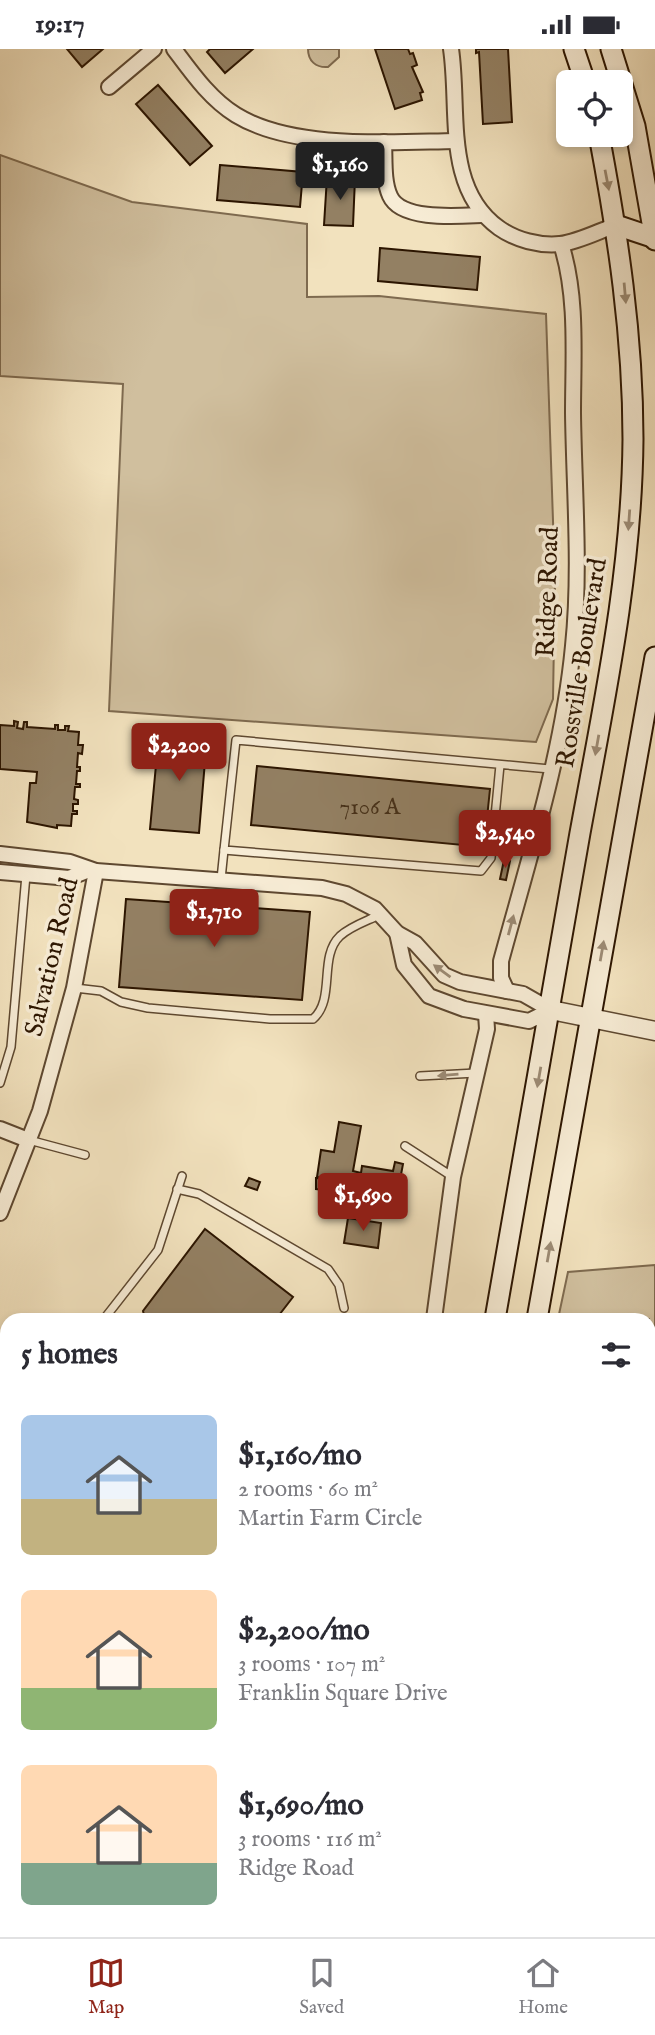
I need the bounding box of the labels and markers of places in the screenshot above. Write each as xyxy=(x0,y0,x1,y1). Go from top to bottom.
pin: $1,160 xyxy=(283,143,397,202)
pin: $2,200 xyxy=(122,723,236,783)
pin: $2,540 xyxy=(448,811,562,870)
pin: $1,710 xyxy=(157,890,271,949)
pin: $1,690 xyxy=(306,1173,420,1233)

